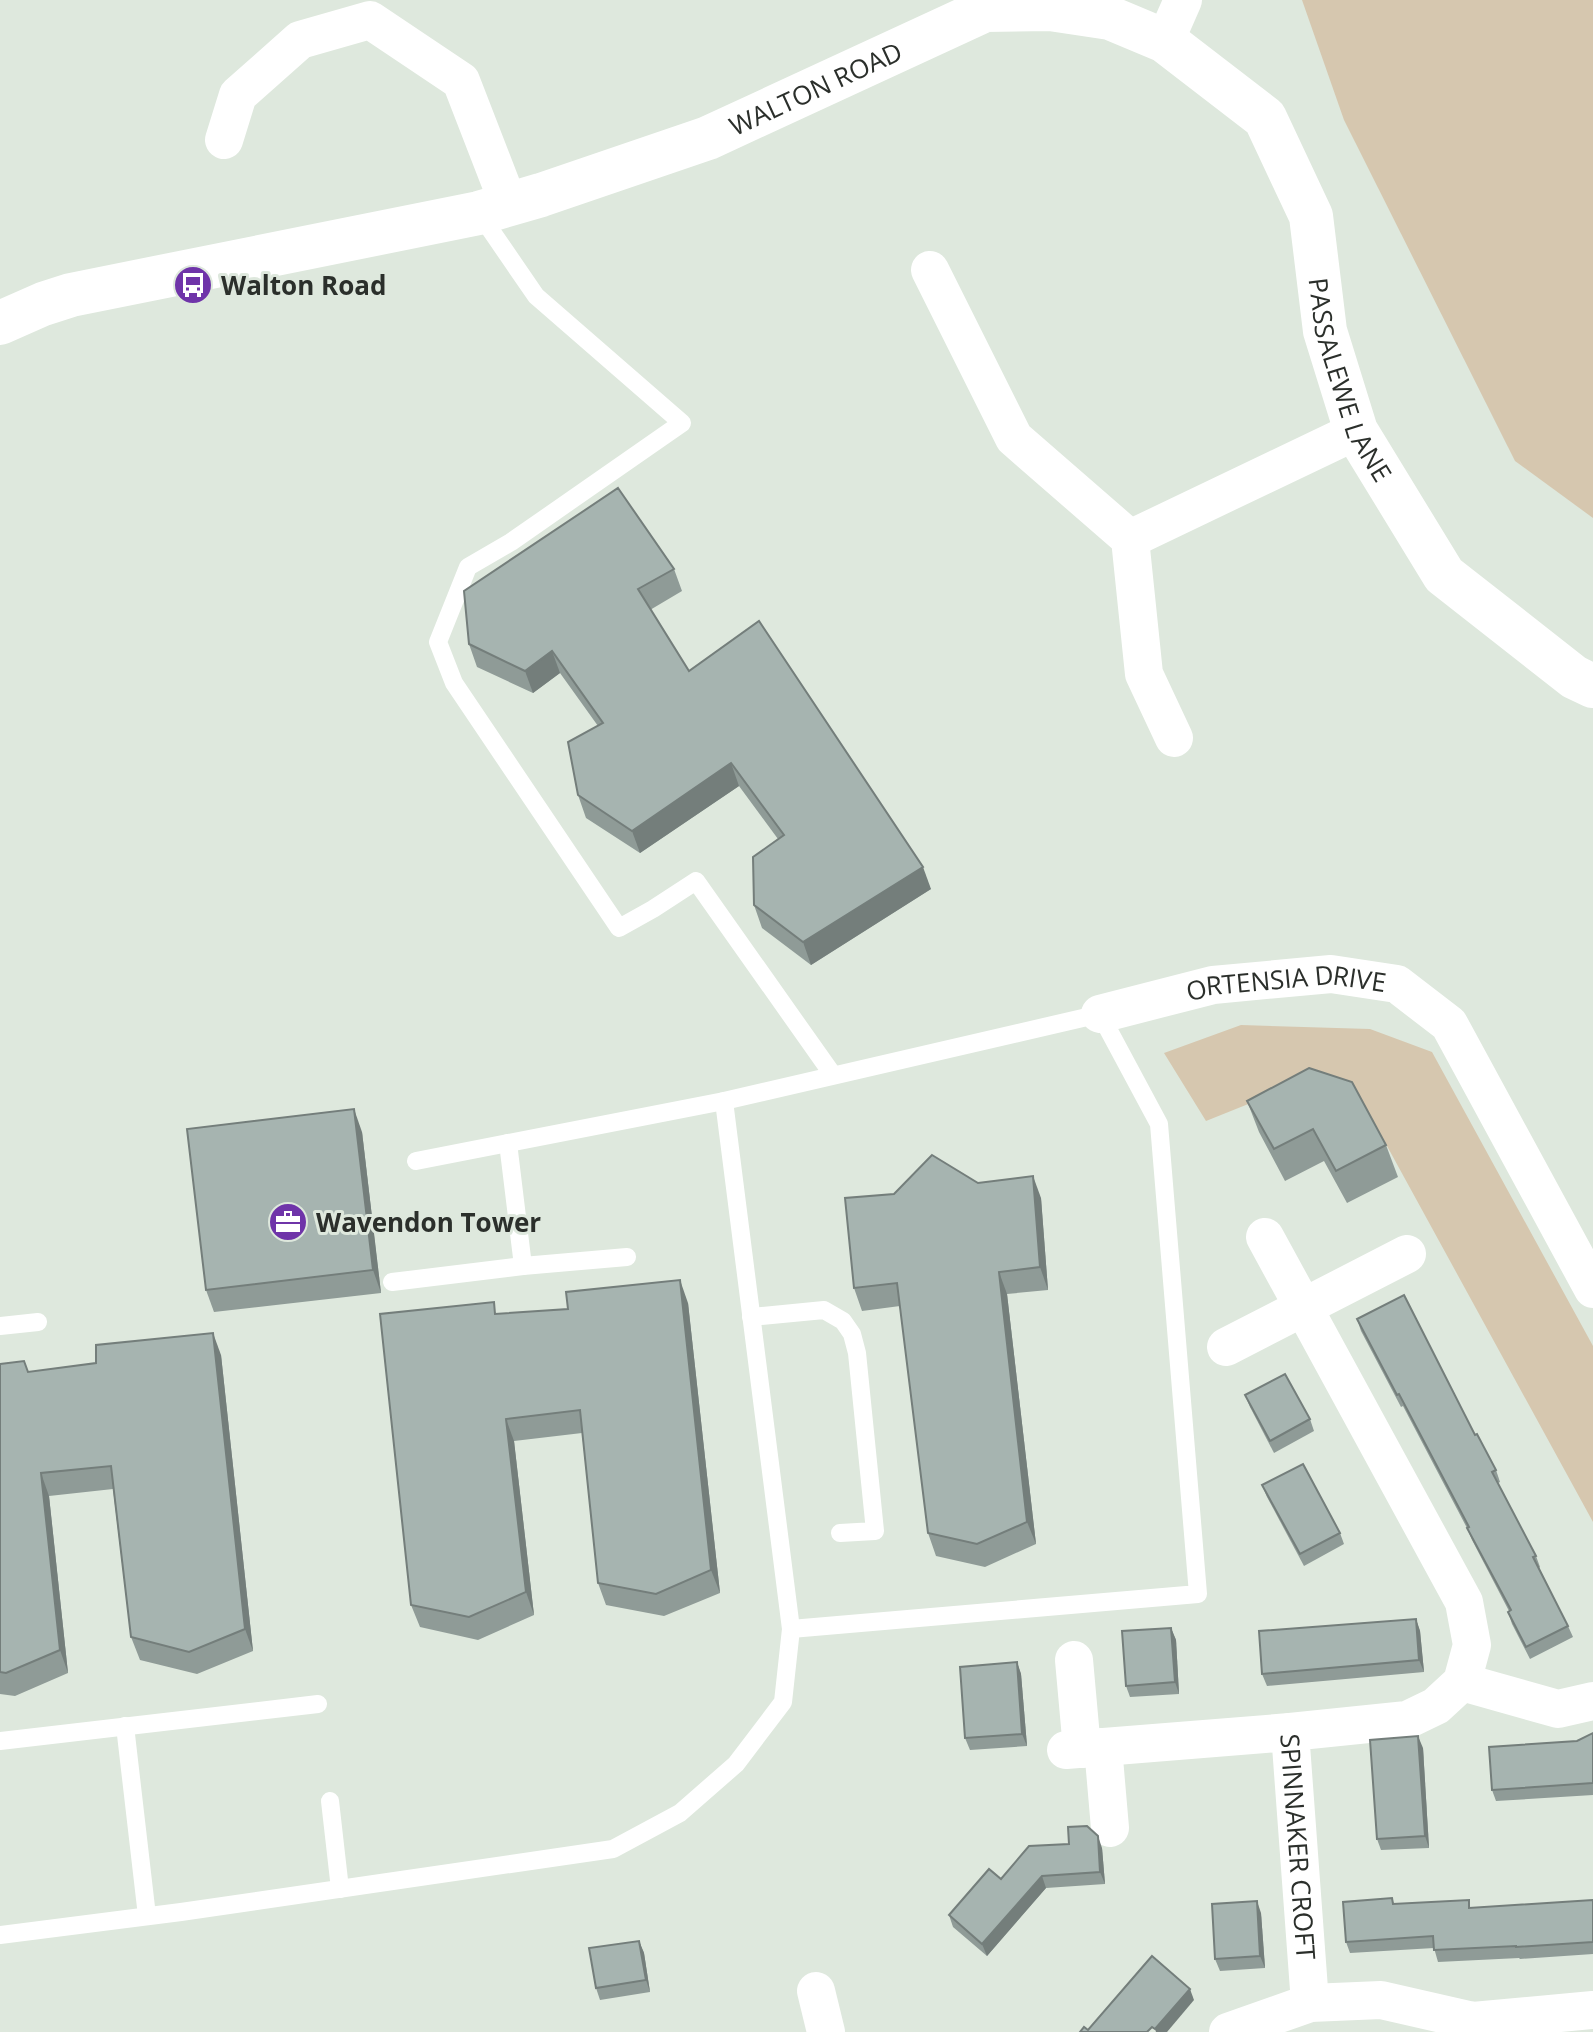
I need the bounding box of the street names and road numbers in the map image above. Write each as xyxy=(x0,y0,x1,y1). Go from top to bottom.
street label: WALTON ROAD xyxy=(723,33,908,144)
street label: PASSALEWE LANE xyxy=(1301,276,1401,488)
street label: ORTENSIA DRIVE xyxy=(1182,956,1389,1009)
street label: SPINNAKER CROFT xyxy=(1272,1732,1325,1962)

